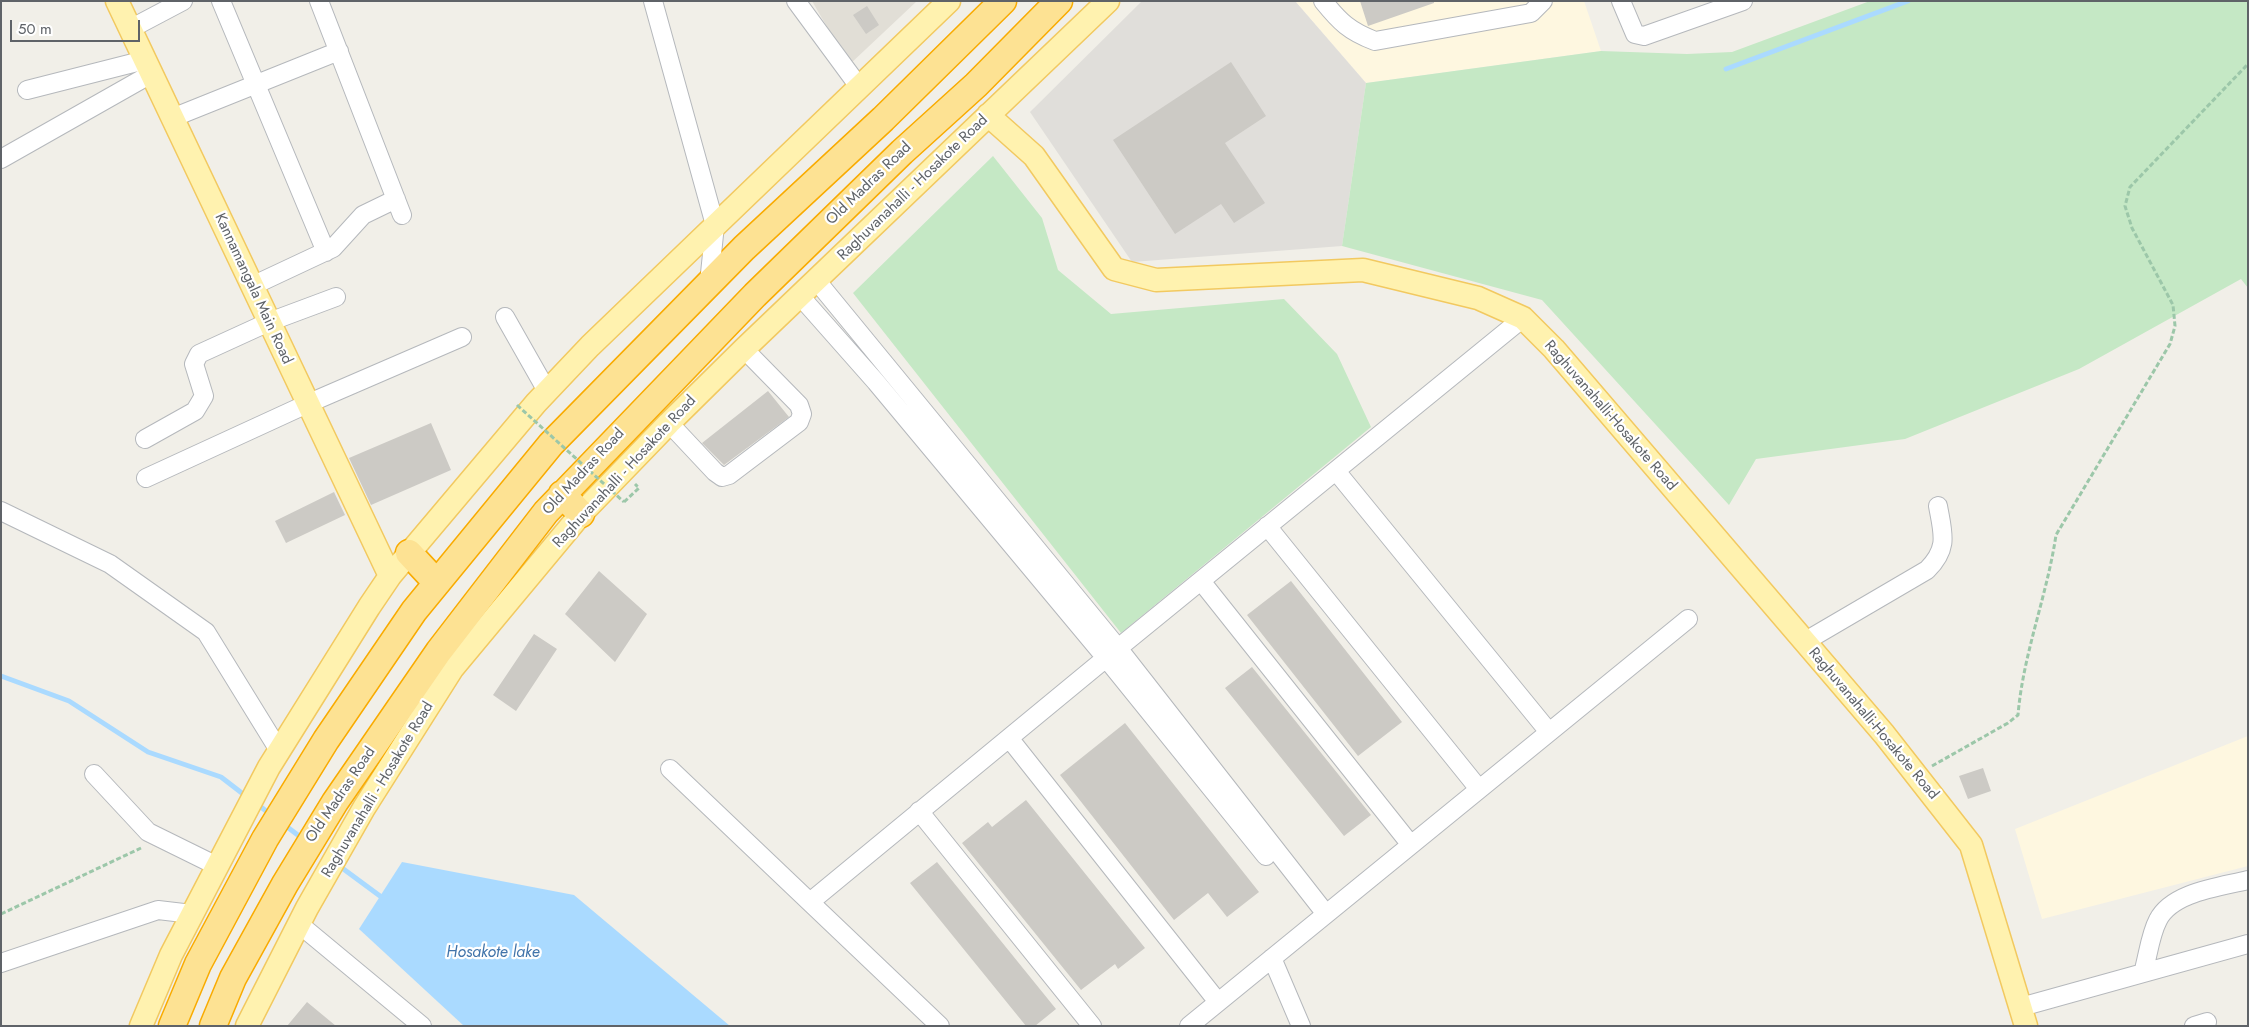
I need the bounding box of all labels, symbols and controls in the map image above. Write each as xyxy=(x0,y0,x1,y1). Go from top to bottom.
scale bar xyxy=(12,10,142,42)
text: 50 m xyxy=(18,18,52,40)
street label: Raghuvanahalli - Hosakote Road xyxy=(834,111,992,265)
street label: Old Madras Road xyxy=(823,139,915,229)
street label: Kannamangala Main Road xyxy=(210,211,296,367)
street label: Raghuvanahalli-Hosakote Road xyxy=(1540,337,1680,495)
street label: Raghuvanahalli - Hosakote Road xyxy=(550,392,700,552)
street label: Old Madras Road xyxy=(539,425,629,519)
street label: Raghuvanahalli-Hosakote Road xyxy=(1804,644,1942,804)
street label: Raghuvanahalli - Hosakote Road xyxy=(318,699,438,881)
street label: Old Madras Road xyxy=(302,744,380,846)
water label: Hosakote lake xyxy=(446,943,540,963)

